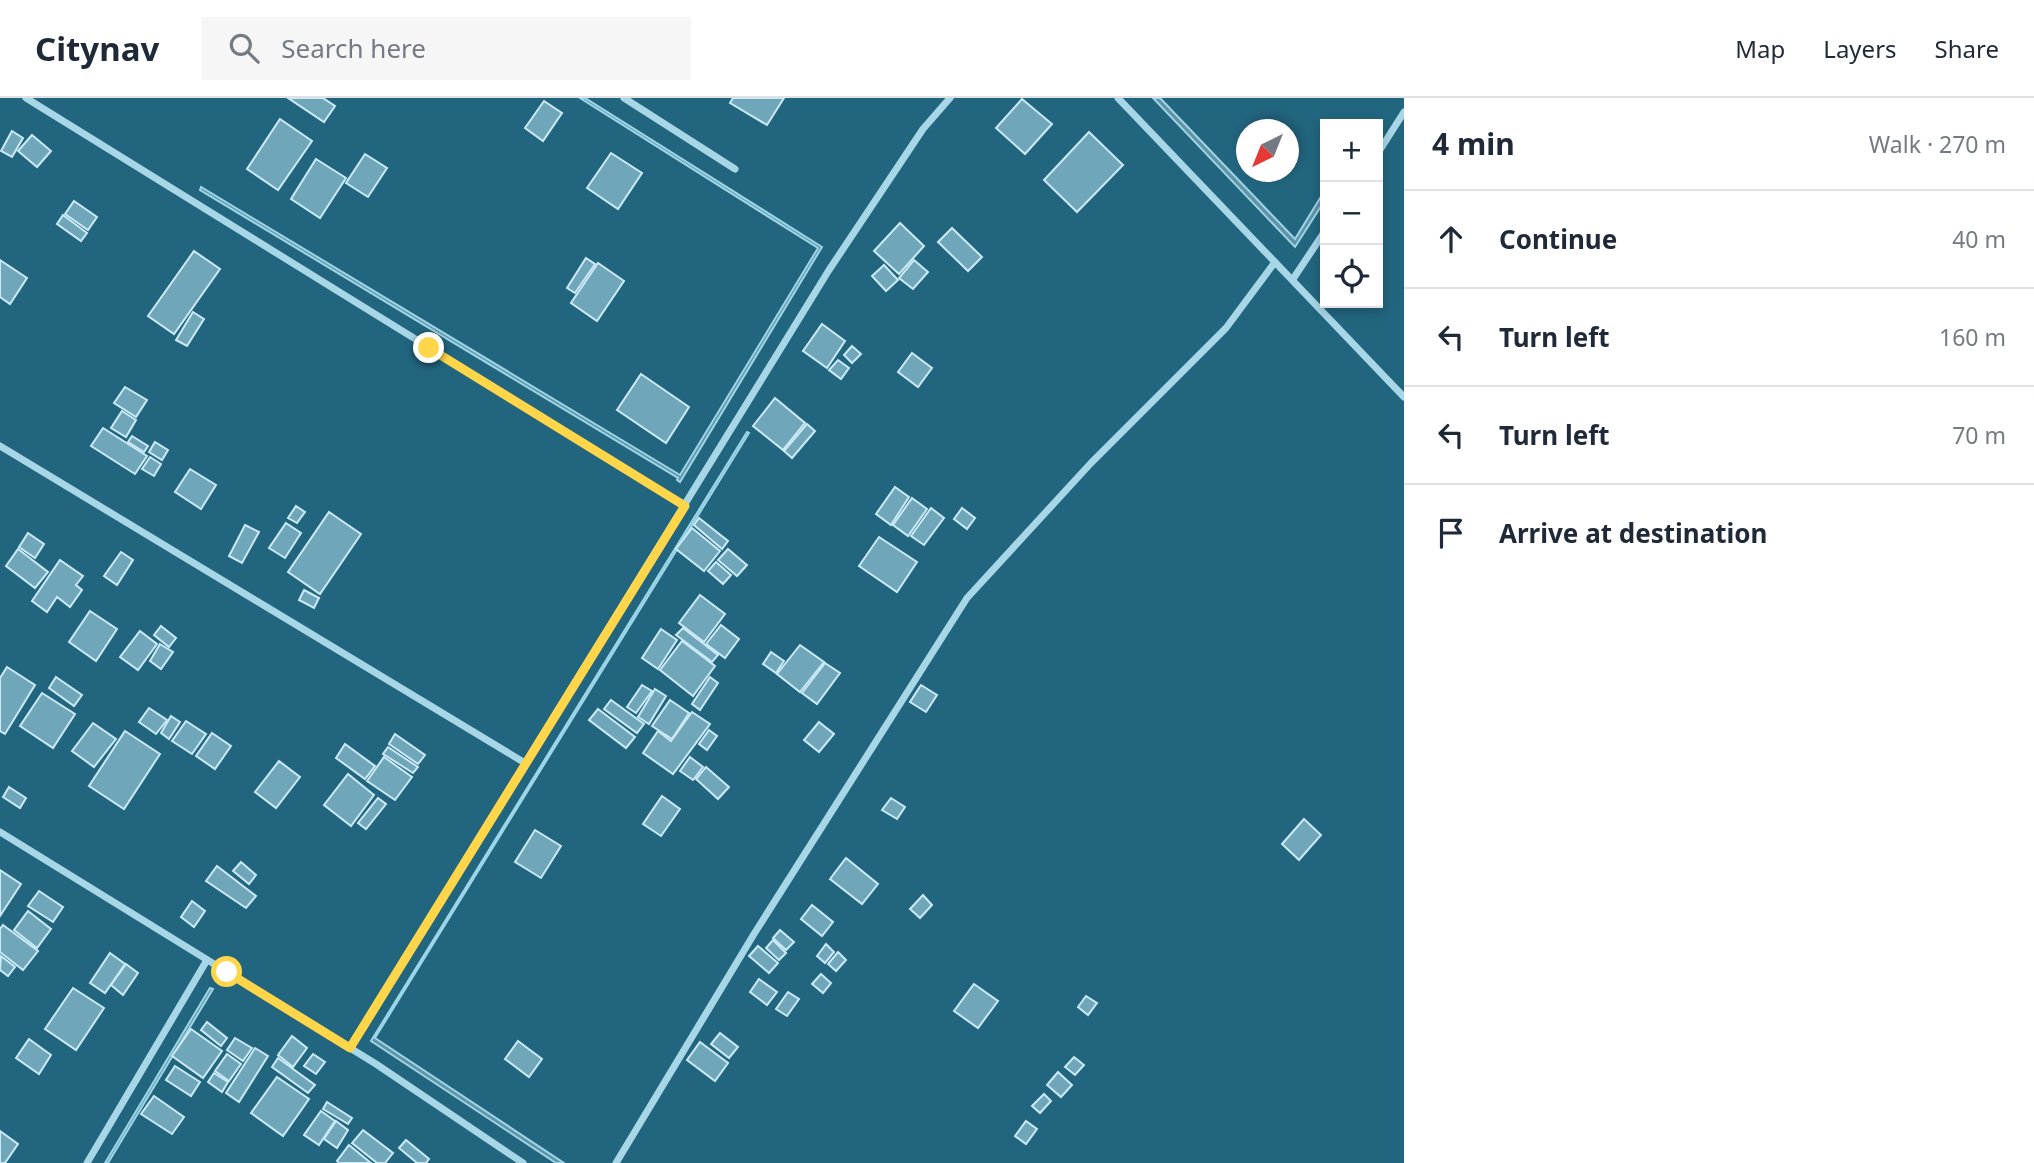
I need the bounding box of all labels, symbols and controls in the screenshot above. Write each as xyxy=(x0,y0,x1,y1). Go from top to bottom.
search box xyxy=(201,17,691,80)
text: Citynav xyxy=(35,26,159,71)
icon: search xyxy=(225,29,263,67)
text: Search here xyxy=(281,30,426,66)
text: Map xyxy=(1735,32,1785,65)
text: Layers xyxy=(1823,32,1897,65)
text: Share xyxy=(1935,32,1999,65)
north arrow xyxy=(1236,119,1299,182)
map controls xyxy=(1320,119,1383,308)
button: + xyxy=(1320,119,1383,182)
text: 4 min xyxy=(1432,123,1515,164)
text: Walk · 270 m xyxy=(1869,128,2006,160)
button: − xyxy=(1320,182,1383,245)
icon: ahead xyxy=(1432,220,1470,258)
text: Continue xyxy=(1499,221,1617,257)
text: 40 m xyxy=(1952,223,2006,255)
button: locate xyxy=(1320,245,1383,308)
icon: left xyxy=(1432,318,1470,356)
text: Turn left xyxy=(1499,319,1610,355)
text: 160 m xyxy=(1939,321,2006,353)
route end xyxy=(413,332,444,363)
icon: left xyxy=(1432,416,1470,454)
text: Turn left xyxy=(1499,417,1610,453)
text: 70 m xyxy=(1952,419,2006,451)
icon: arrive xyxy=(1432,514,1470,552)
text: Arrive at destination xyxy=(1499,515,1768,551)
route start xyxy=(211,956,242,987)

